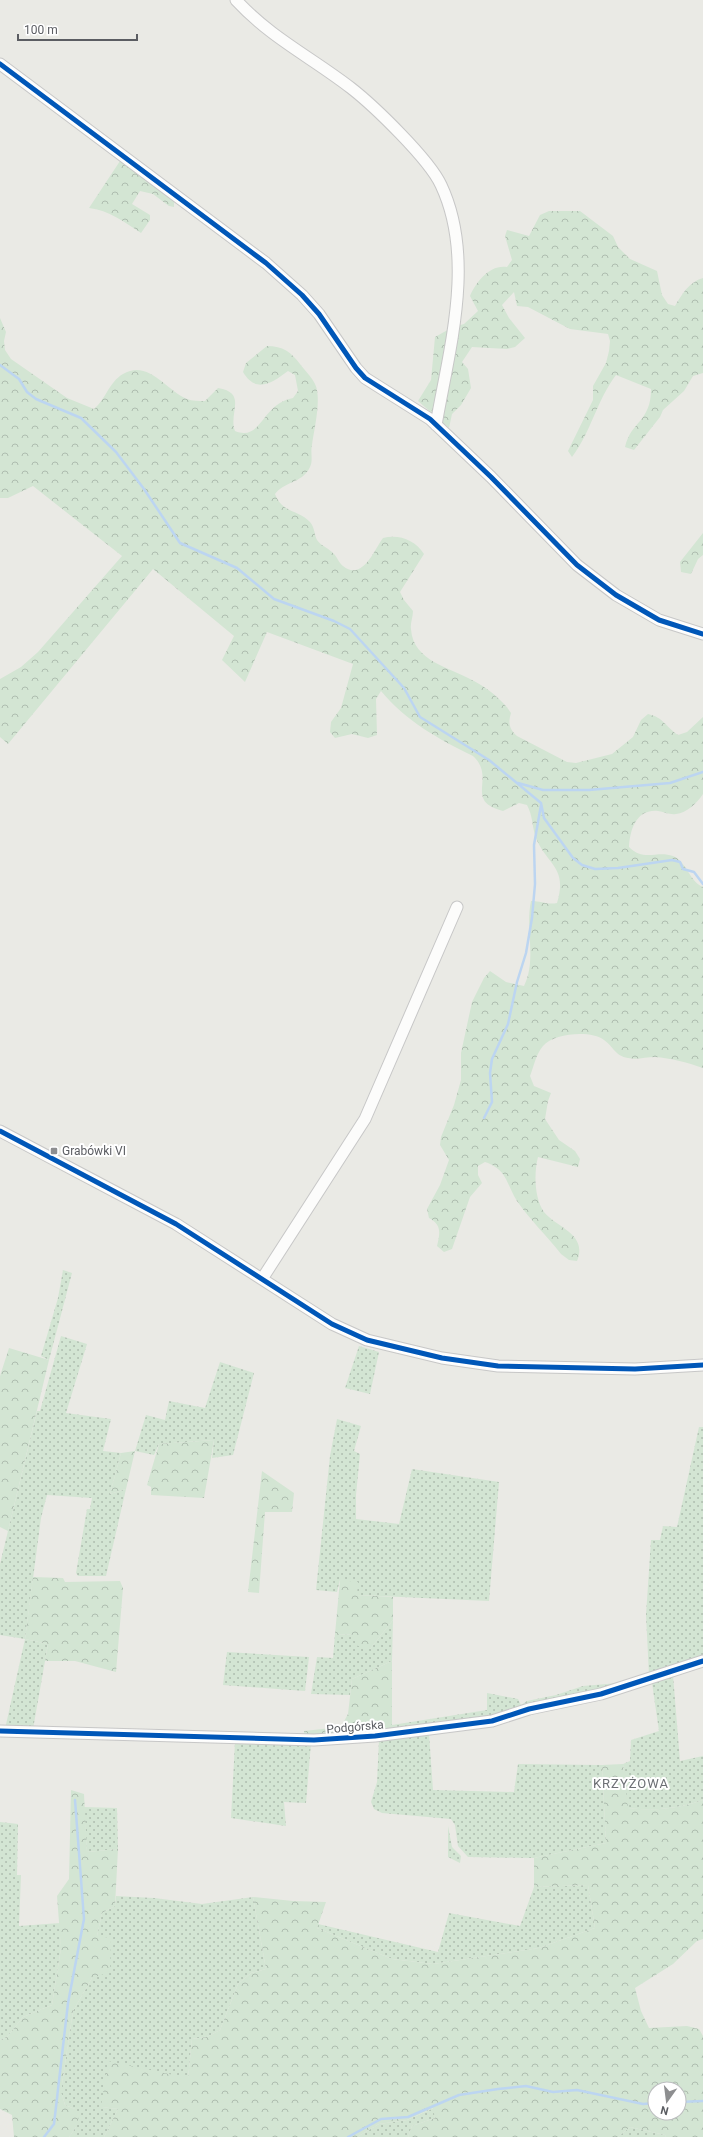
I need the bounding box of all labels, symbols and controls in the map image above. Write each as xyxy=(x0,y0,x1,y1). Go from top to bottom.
scale bar xyxy=(18,16,137,42)
text: 100 m xyxy=(24,23,58,37)
place label: Grabówki VI xyxy=(62,1144,126,1158)
marker: Grabówki VI xyxy=(49,1146,59,1156)
street label: Podgórska xyxy=(326,1718,384,1736)
district label: KRZYŻOWA xyxy=(593,1776,669,1791)
north arrow xyxy=(647,2081,687,2121)
text: N xyxy=(659,2103,670,2117)

